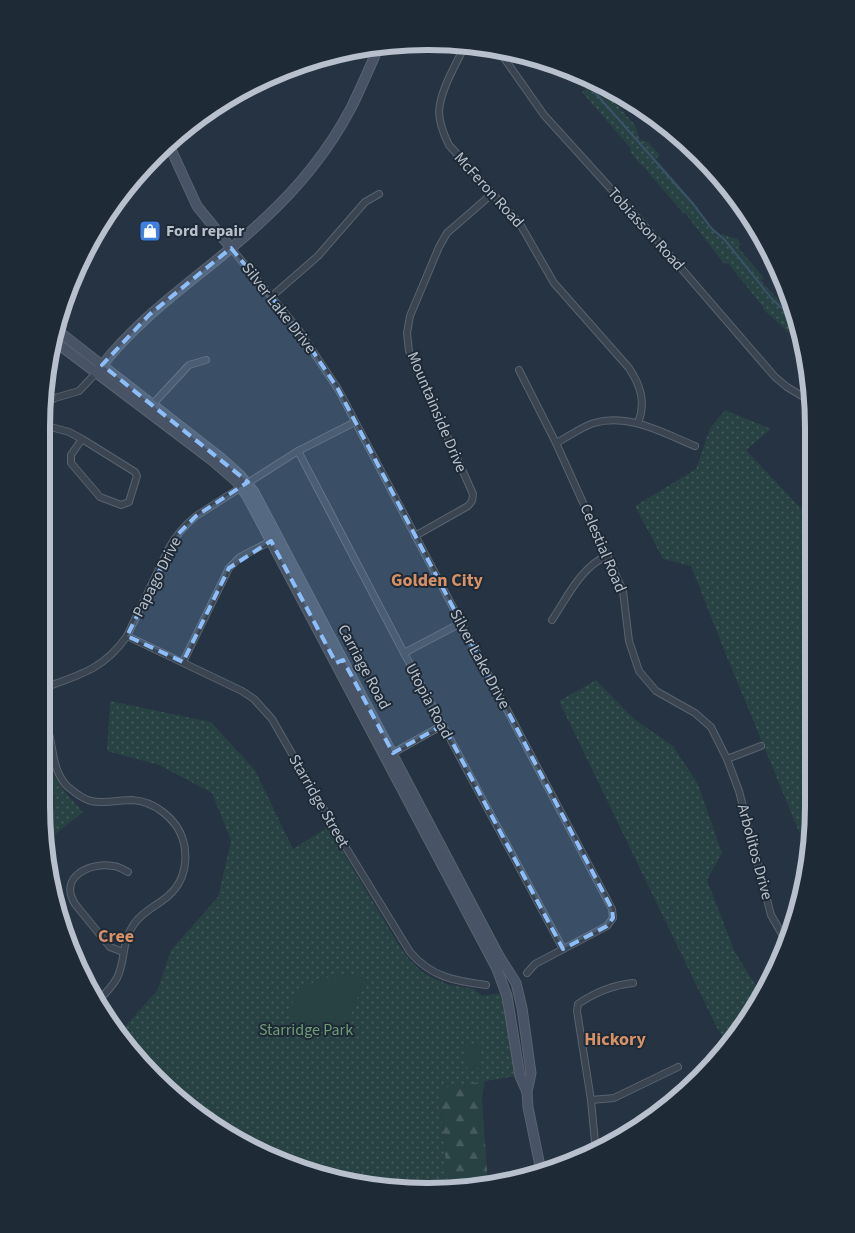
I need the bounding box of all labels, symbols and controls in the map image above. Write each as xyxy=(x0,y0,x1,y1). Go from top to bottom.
street label: McFeron Road xyxy=(449,147,529,233)
street label: Tobiasson Road xyxy=(603,182,689,276)
shop icon: Ford repair xyxy=(138,219,162,243)
place label: Ford repair xyxy=(166,220,245,242)
street label: Silver Lake Drive xyxy=(236,258,322,358)
street label: Mountainside Drive xyxy=(402,348,472,476)
street label: Celestial Road xyxy=(574,500,632,596)
street label: Papago Drive xyxy=(127,533,187,621)
district label: Golden City xyxy=(391,568,484,593)
street label: Silver Lake Drive xyxy=(444,605,516,713)
street label: Carriage Road xyxy=(332,621,396,713)
street label: Utopia Road xyxy=(400,659,458,743)
street label: Starridge Street xyxy=(283,750,355,852)
street label: Arbolitos Drive xyxy=(732,802,778,902)
district label: Cree xyxy=(98,924,134,949)
park label: Starridge Park xyxy=(259,1019,353,1041)
district label: Hickory xyxy=(584,1027,646,1052)

